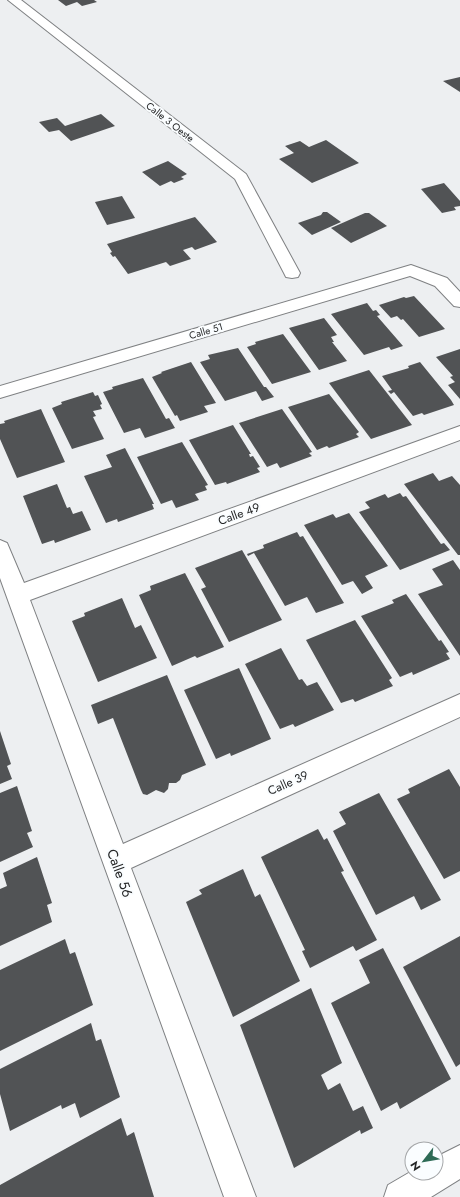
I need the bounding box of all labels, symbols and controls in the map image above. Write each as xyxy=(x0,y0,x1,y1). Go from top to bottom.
street label: Calle 3 Oeste xyxy=(143,98,197,146)
street label: Calle 51 xyxy=(187,319,225,343)
street label: Calle 49 xyxy=(216,498,262,530)
street label: Calle 39 xyxy=(265,766,311,800)
street label: Calle 56 xyxy=(102,846,138,900)
north arrow xyxy=(404,1141,444,1181)
text: N xyxy=(406,1158,425,1174)

